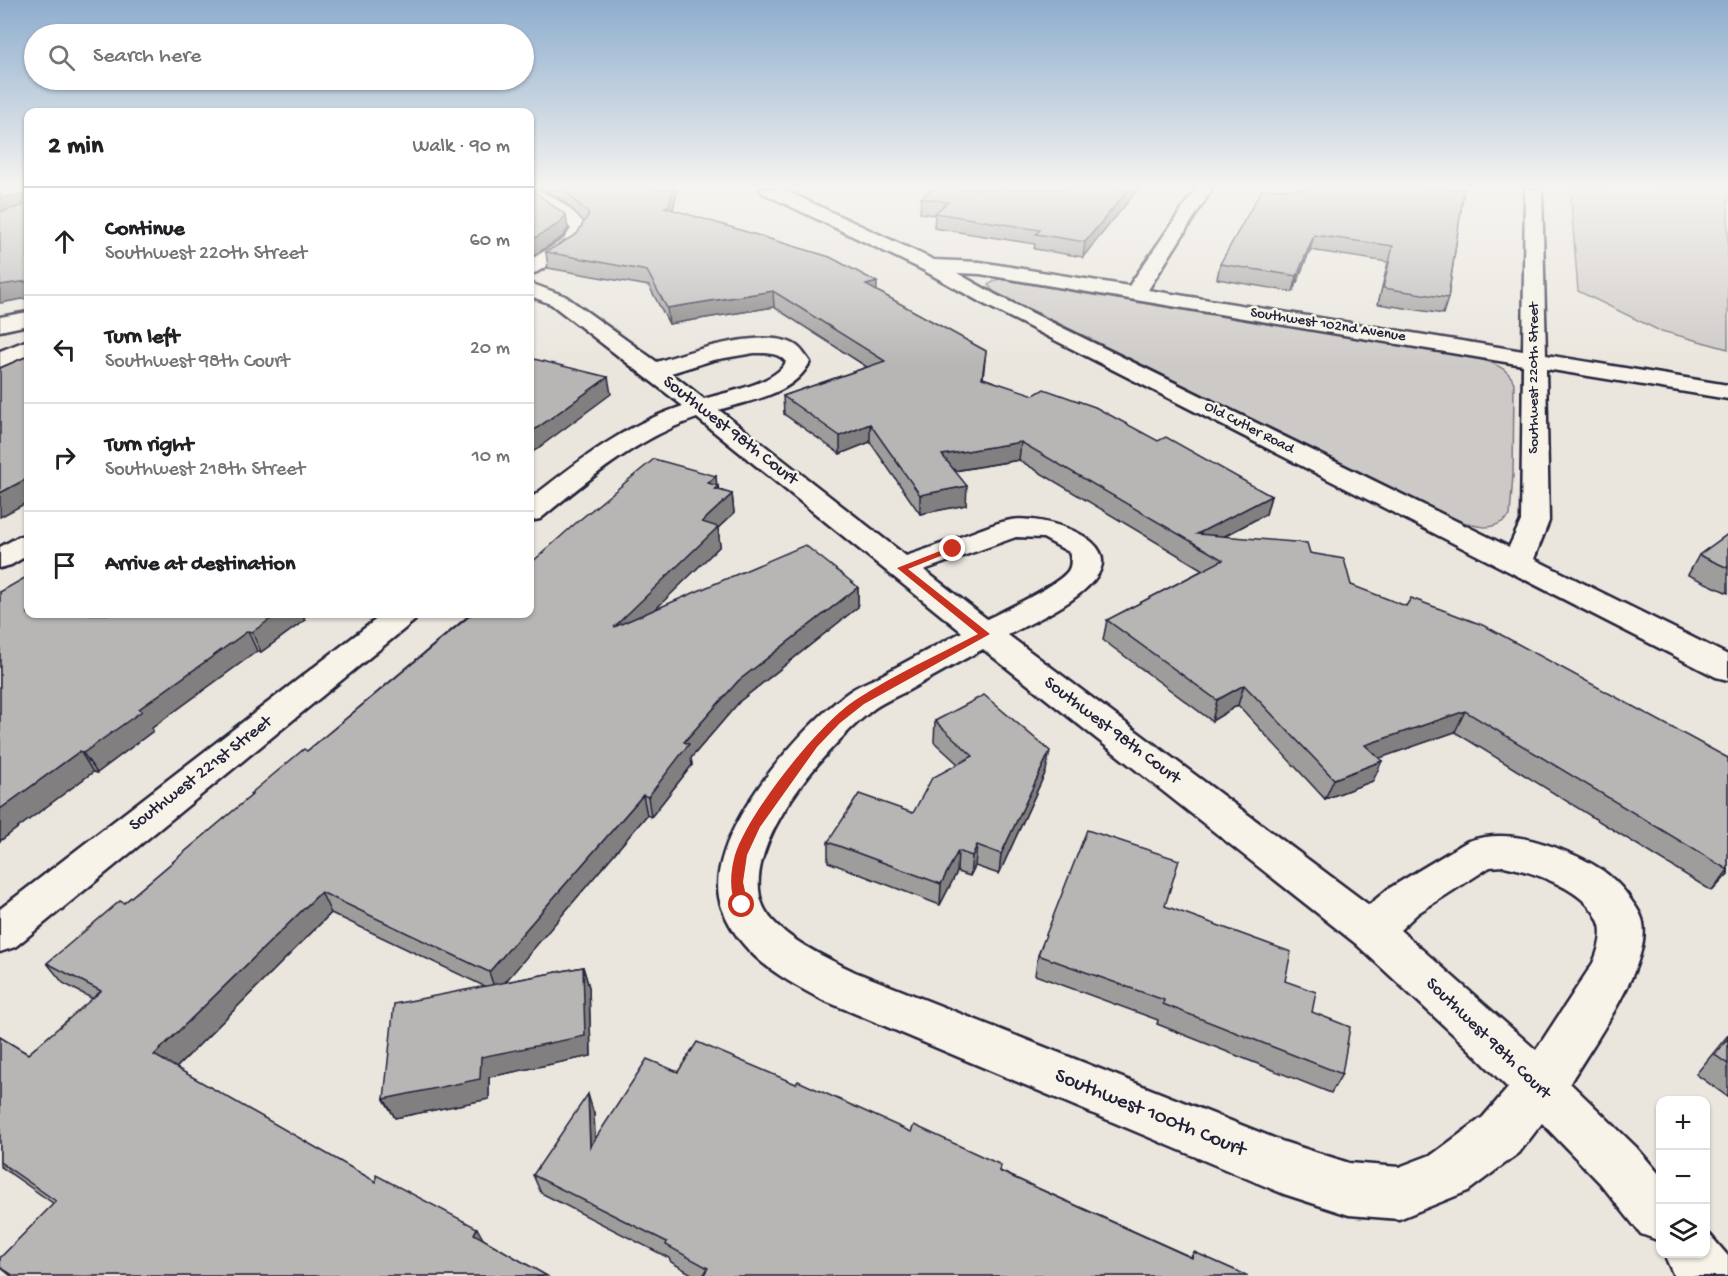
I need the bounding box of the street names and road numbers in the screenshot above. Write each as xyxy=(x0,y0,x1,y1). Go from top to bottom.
street label: Southwest 220th Street xyxy=(1525,300,1543,454)
street label: Southwest 102nd Avenue xyxy=(1249,304,1407,346)
street label: Southwest 98th Court xyxy=(658,372,803,491)
street label: Old Cutler Road xyxy=(1201,398,1298,459)
street label: Southwest 98th Court xyxy=(1039,673,1186,790)
street label: Southwest 221st Street xyxy=(125,711,278,836)
street label: Southwest 98th Court xyxy=(1421,974,1556,1105)
street label: Southwest 100th Court xyxy=(1051,1064,1252,1165)

